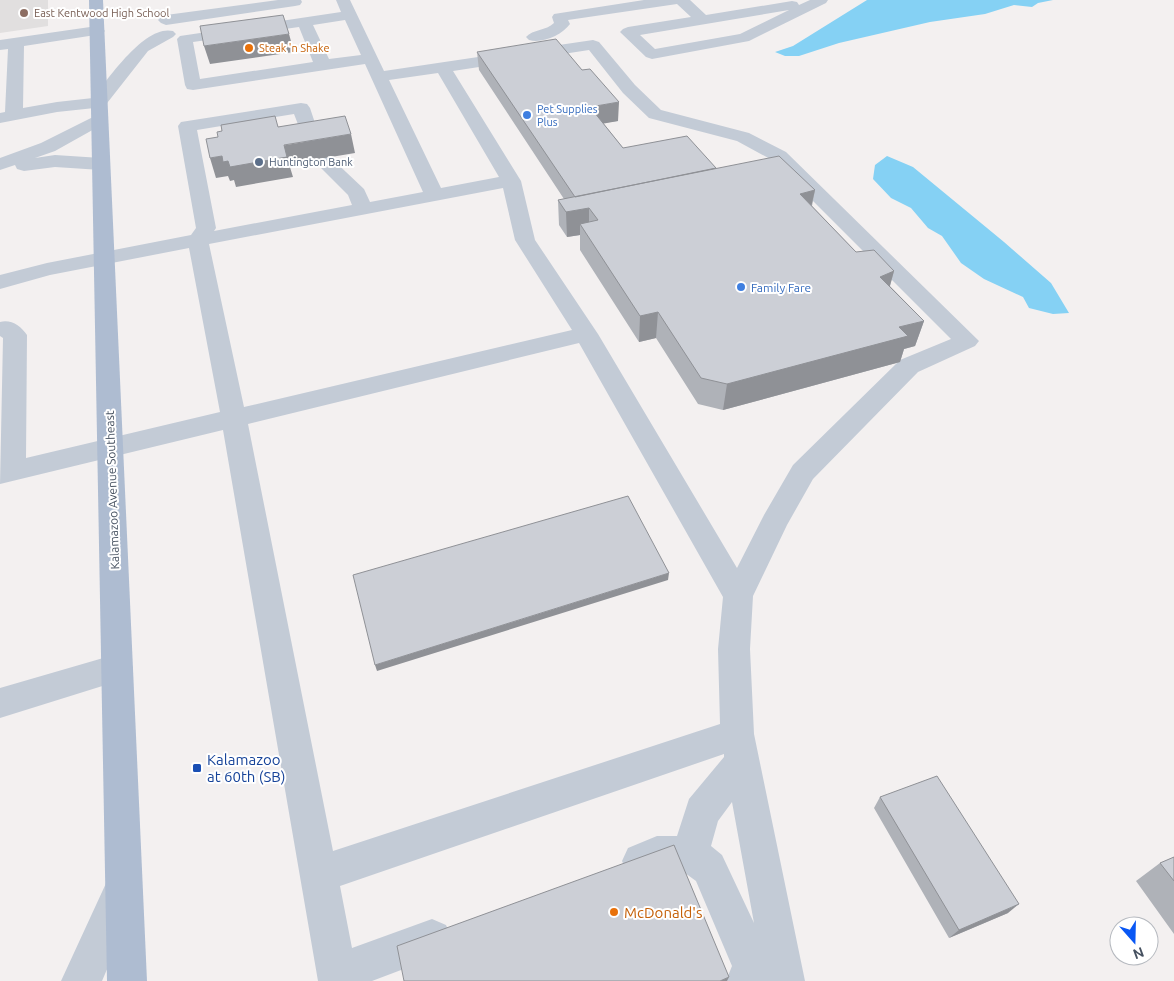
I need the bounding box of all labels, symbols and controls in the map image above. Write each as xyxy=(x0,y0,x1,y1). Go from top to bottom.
marker: East Kentwood High School xyxy=(18,7,30,19)
place label: East Kentwood High School xyxy=(34,7,170,19)
marker: Steak 'n Shake xyxy=(243,42,255,54)
place label: Steak 'n Shake xyxy=(259,42,329,54)
place label: Pet Supplies Plus xyxy=(537,103,598,128)
marker: Pet Supplies Plus xyxy=(521,109,533,121)
marker: Huntington Bank xyxy=(253,156,265,168)
place label: Huntington Bank xyxy=(269,156,353,168)
marker: Family Fare xyxy=(735,281,747,293)
place label: Family Fare xyxy=(751,281,811,294)
street label: Kalamazoo Avenue Southeast xyxy=(103,410,121,570)
place label: Kalamazoo at 60th (SB) xyxy=(207,751,285,785)
marker: Kalamazoo at 60th (SB) xyxy=(191,762,203,774)
place label: McDonald's xyxy=(624,904,702,921)
marker: McDonald's xyxy=(608,906,620,918)
north arrow xyxy=(1109,916,1159,966)
text: N xyxy=(1131,944,1146,963)

